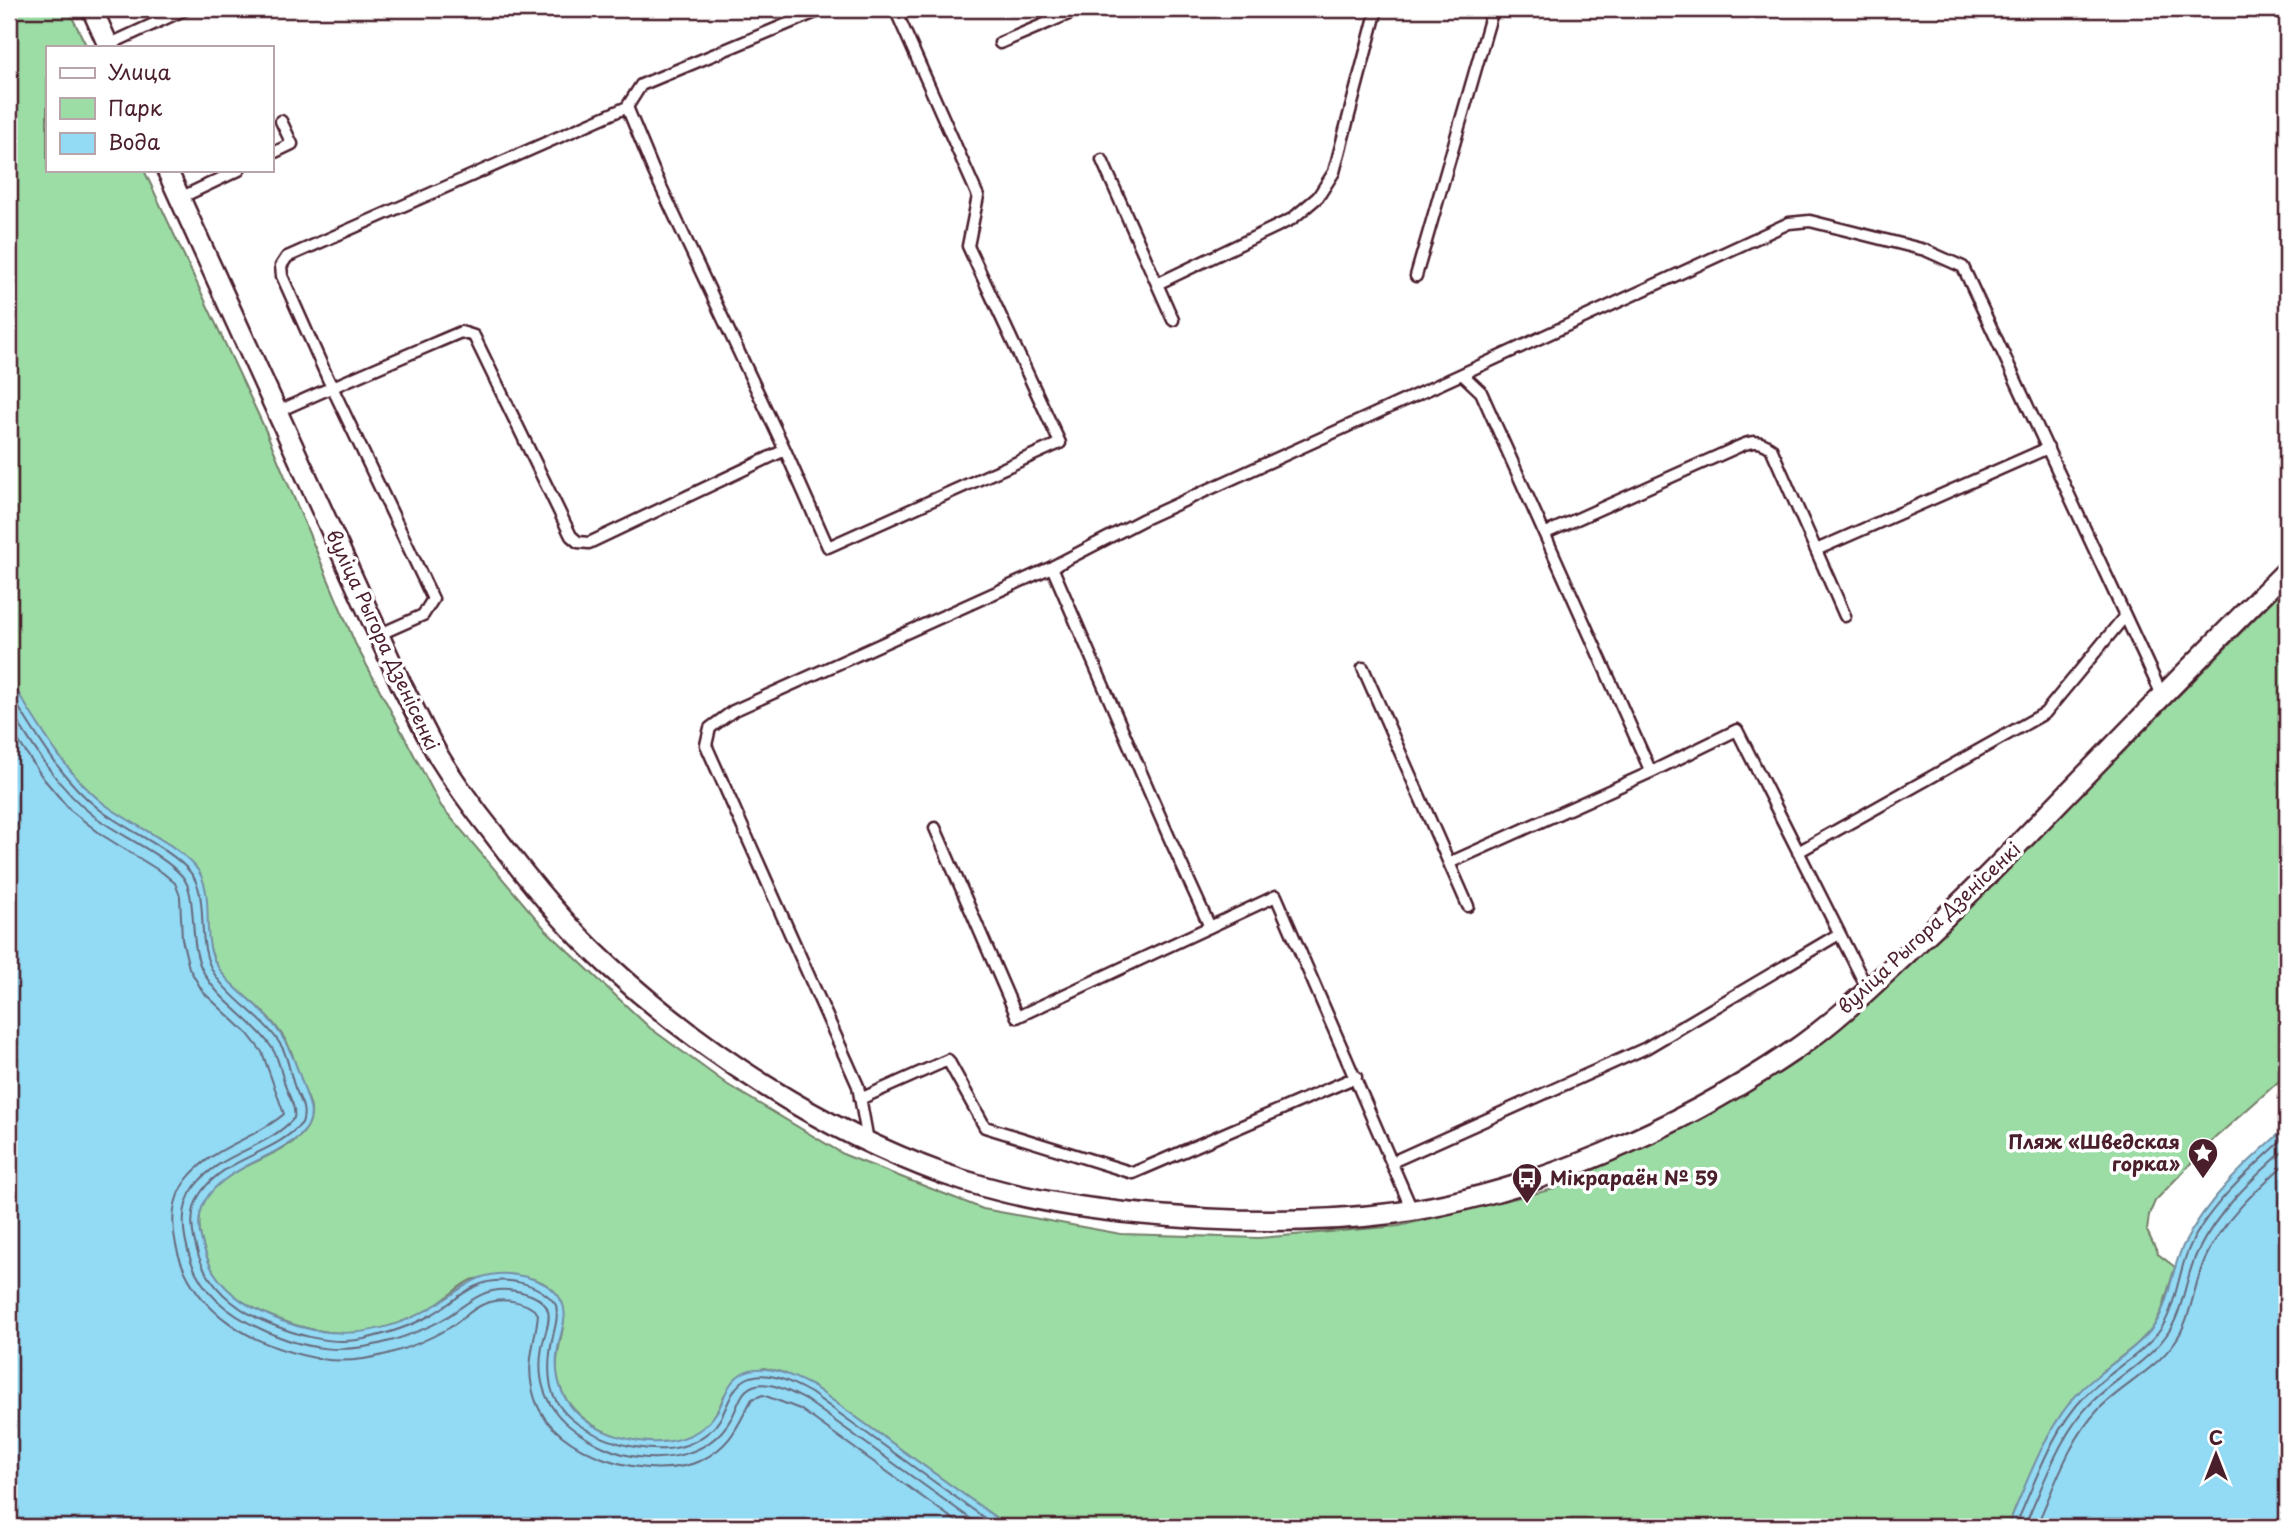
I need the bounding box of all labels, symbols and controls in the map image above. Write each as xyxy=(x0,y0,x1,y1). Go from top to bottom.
legend xyxy=(46,46,273,172)
text: Улица xyxy=(108,55,171,87)
text: Парк xyxy=(108,91,163,123)
text: Вода xyxy=(108,125,160,157)
street label: вуліца Рыгора Дзенісенкі xyxy=(320,524,448,755)
street label: вуліца Рыгора Дзенісенкі xyxy=(1831,835,2026,1020)
place label: Пляж «Шведская горка» xyxy=(2008,1127,2180,1177)
place icon: Пляж «Шведская горка» xyxy=(2186,1136,2220,1180)
bus stop icon: Мікрараён № 59 xyxy=(1510,1161,1544,1205)
place label: Мікрараён № 59 xyxy=(1550,1163,1718,1191)
north arrow xyxy=(2180,1420,2250,1490)
text: С xyxy=(2209,1423,2223,1451)

